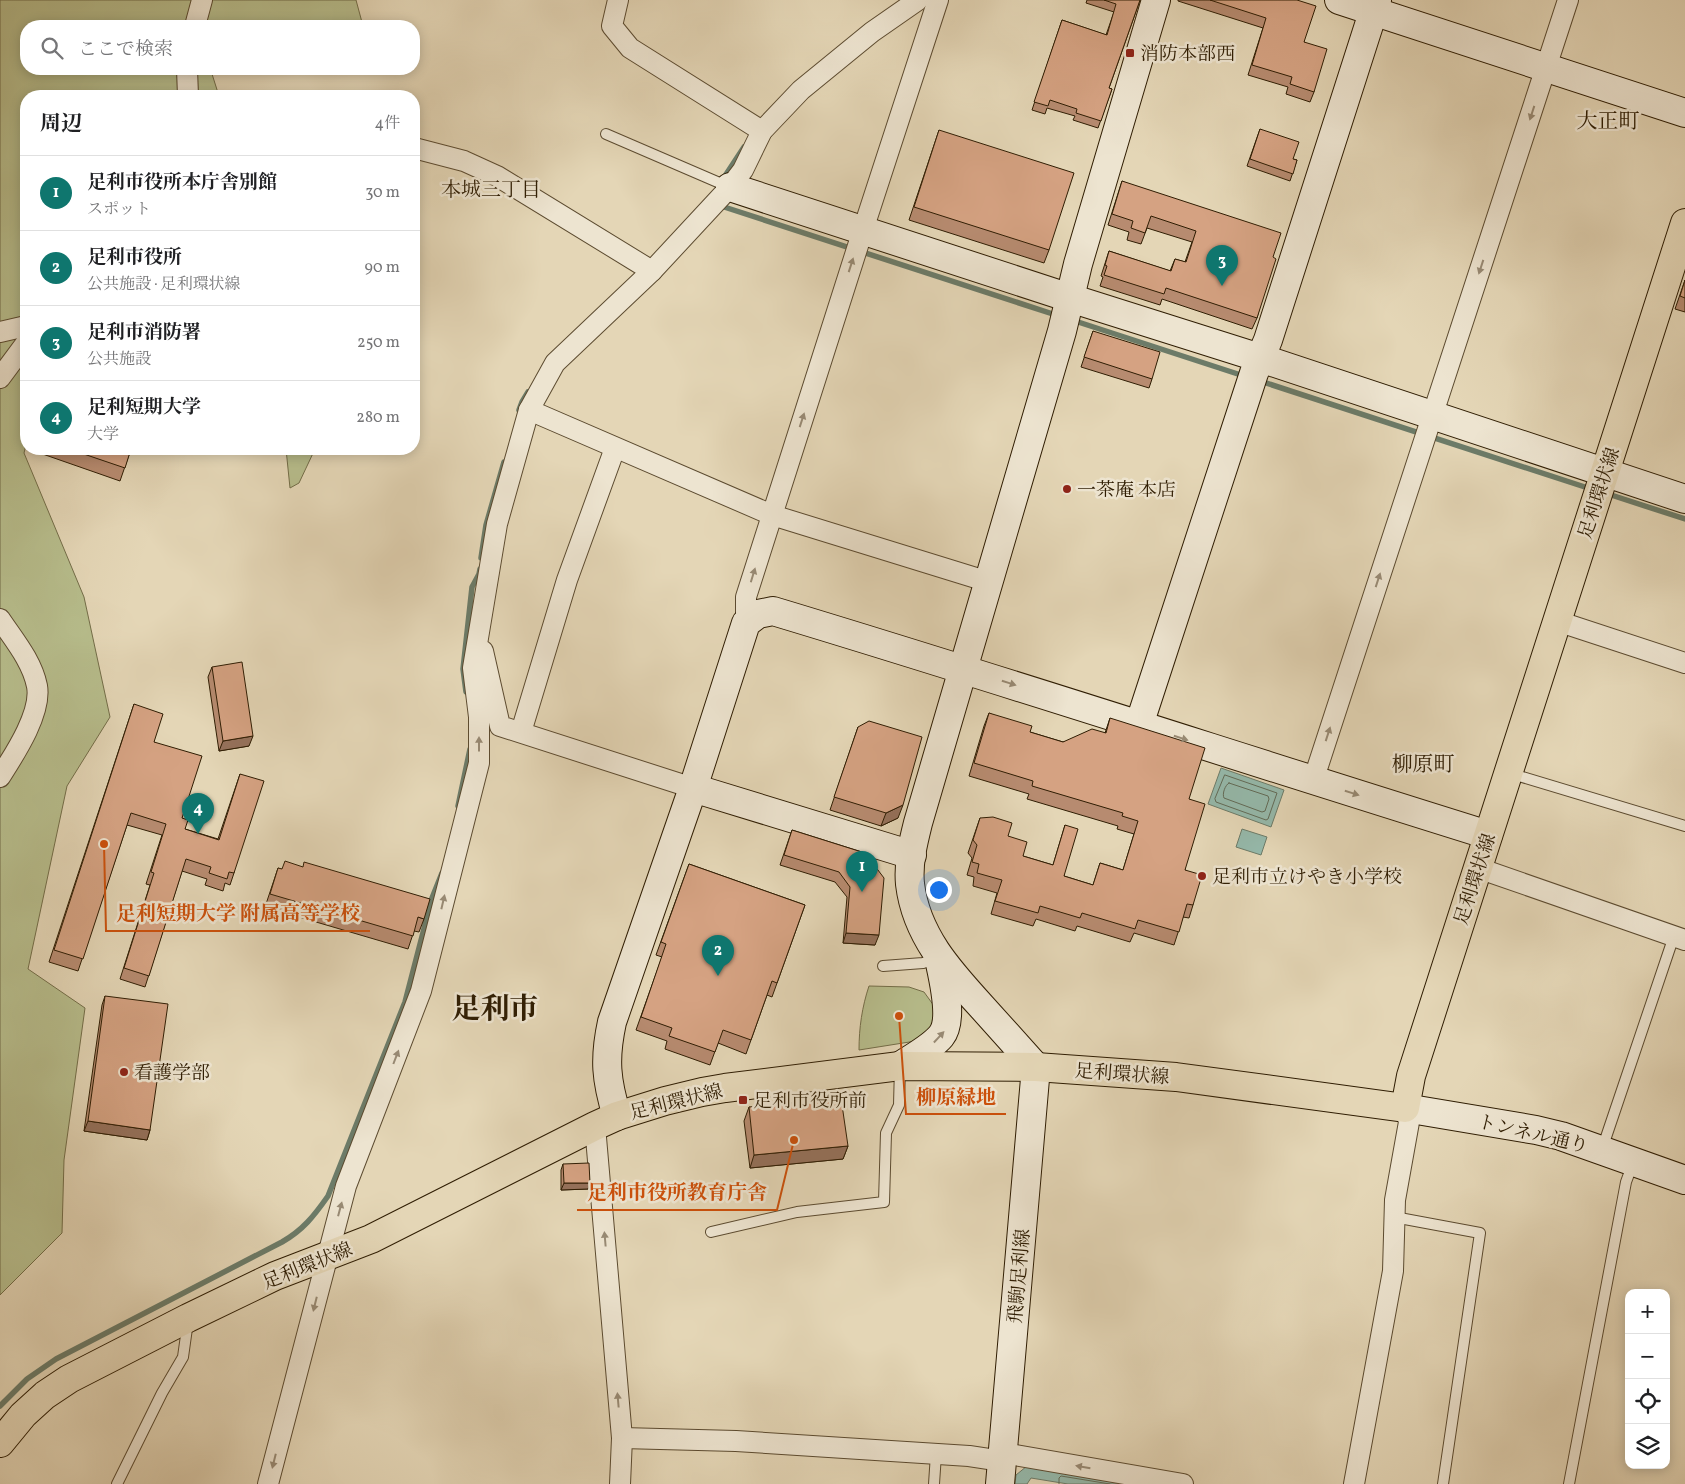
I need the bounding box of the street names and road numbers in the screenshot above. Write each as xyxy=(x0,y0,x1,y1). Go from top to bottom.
street label: 足利環状線 xyxy=(1573,444,1627,543)
street label: 足利環状線 xyxy=(1449,830,1503,929)
street label: 足利環状線 xyxy=(1074,1059,1170,1091)
street label: 足利環状線 xyxy=(627,1079,726,1127)
street label: トンネル通り xyxy=(1474,1110,1591,1160)
street label: 飛駒足利線 xyxy=(1003,1228,1037,1325)
street label: 足利環状線 xyxy=(259,1237,357,1297)

